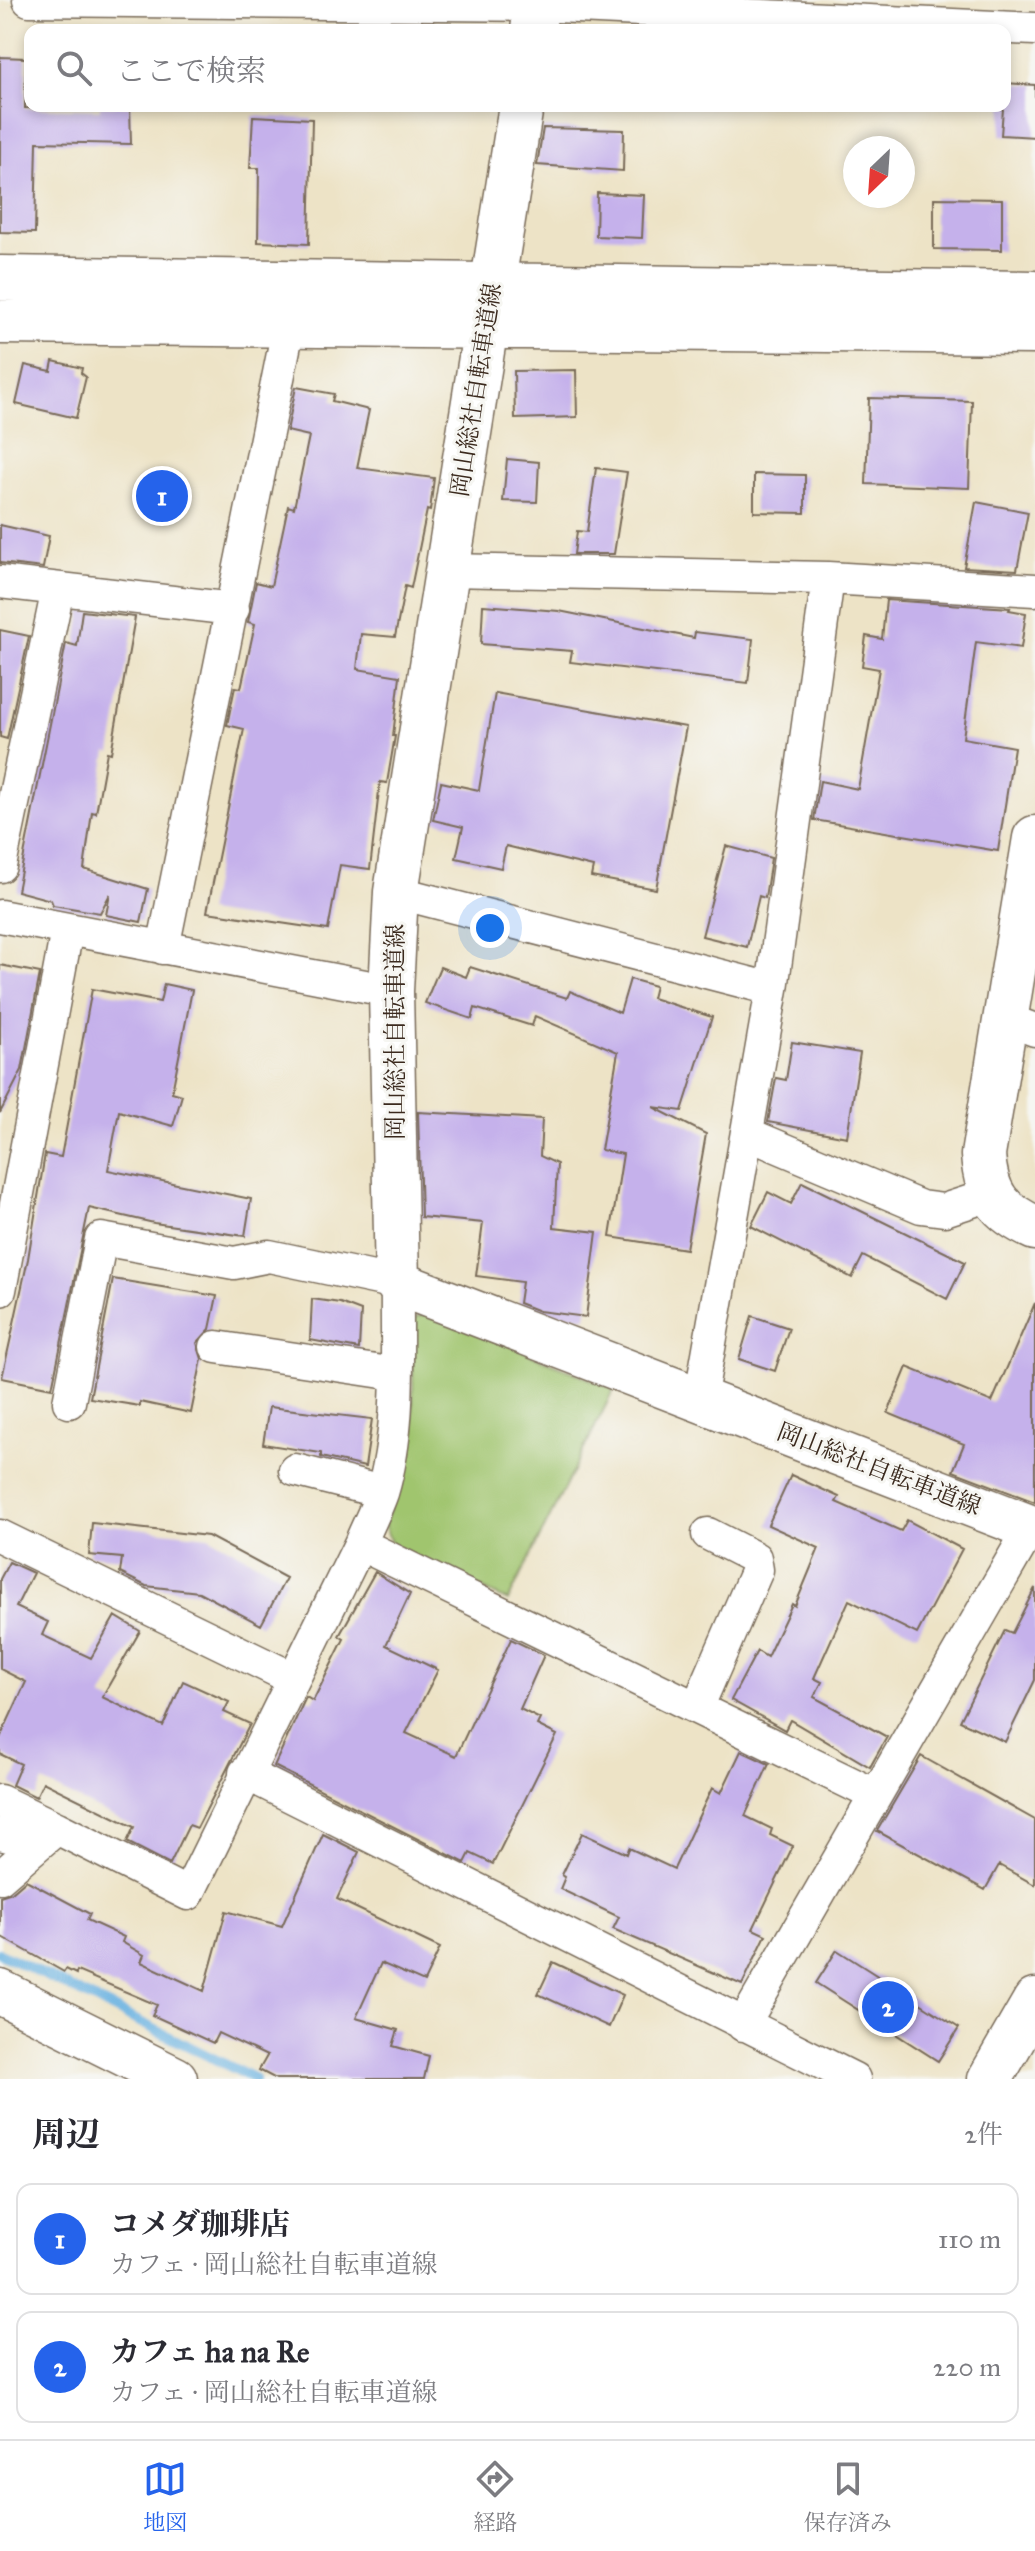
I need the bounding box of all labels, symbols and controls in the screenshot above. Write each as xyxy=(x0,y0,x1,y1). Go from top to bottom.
search box xyxy=(24,24,1011,112)
icon: search xyxy=(52,46,96,90)
text: ここで検索 xyxy=(116,53,266,89)
north arrow xyxy=(843,136,915,208)
street label: 岡山総社自転車道線 xyxy=(444,281,508,499)
pin: 1 xyxy=(136,466,188,526)
your location xyxy=(470,908,510,948)
street label: 岡山総社自転車道線 xyxy=(380,924,410,1140)
street label: 岡山総社自転車道線 xyxy=(773,1416,985,1522)
pin: 2 xyxy=(862,1977,914,2037)
text: 周辺 xyxy=(32,2114,100,2155)
text: 2件 xyxy=(964,2118,1003,2150)
text: コメダ珈琲店 xyxy=(110,2206,290,2242)
text: 1 xyxy=(55,2223,65,2255)
text: 110 m xyxy=(938,2223,1001,2255)
text: カフェ · 岡山総社自転車道線 xyxy=(110,2248,438,2280)
text: カフェ ha na Re xyxy=(110,2334,310,2370)
text: 2 xyxy=(54,2351,66,2383)
text: 220 m xyxy=(933,2351,1001,2383)
text: カフェ · 岡山総社自転車道線 xyxy=(110,2376,438,2408)
tab: 地図 xyxy=(143,2457,187,2536)
tab: 経路 xyxy=(473,2457,518,2536)
tab: 保存済み xyxy=(804,2457,892,2536)

